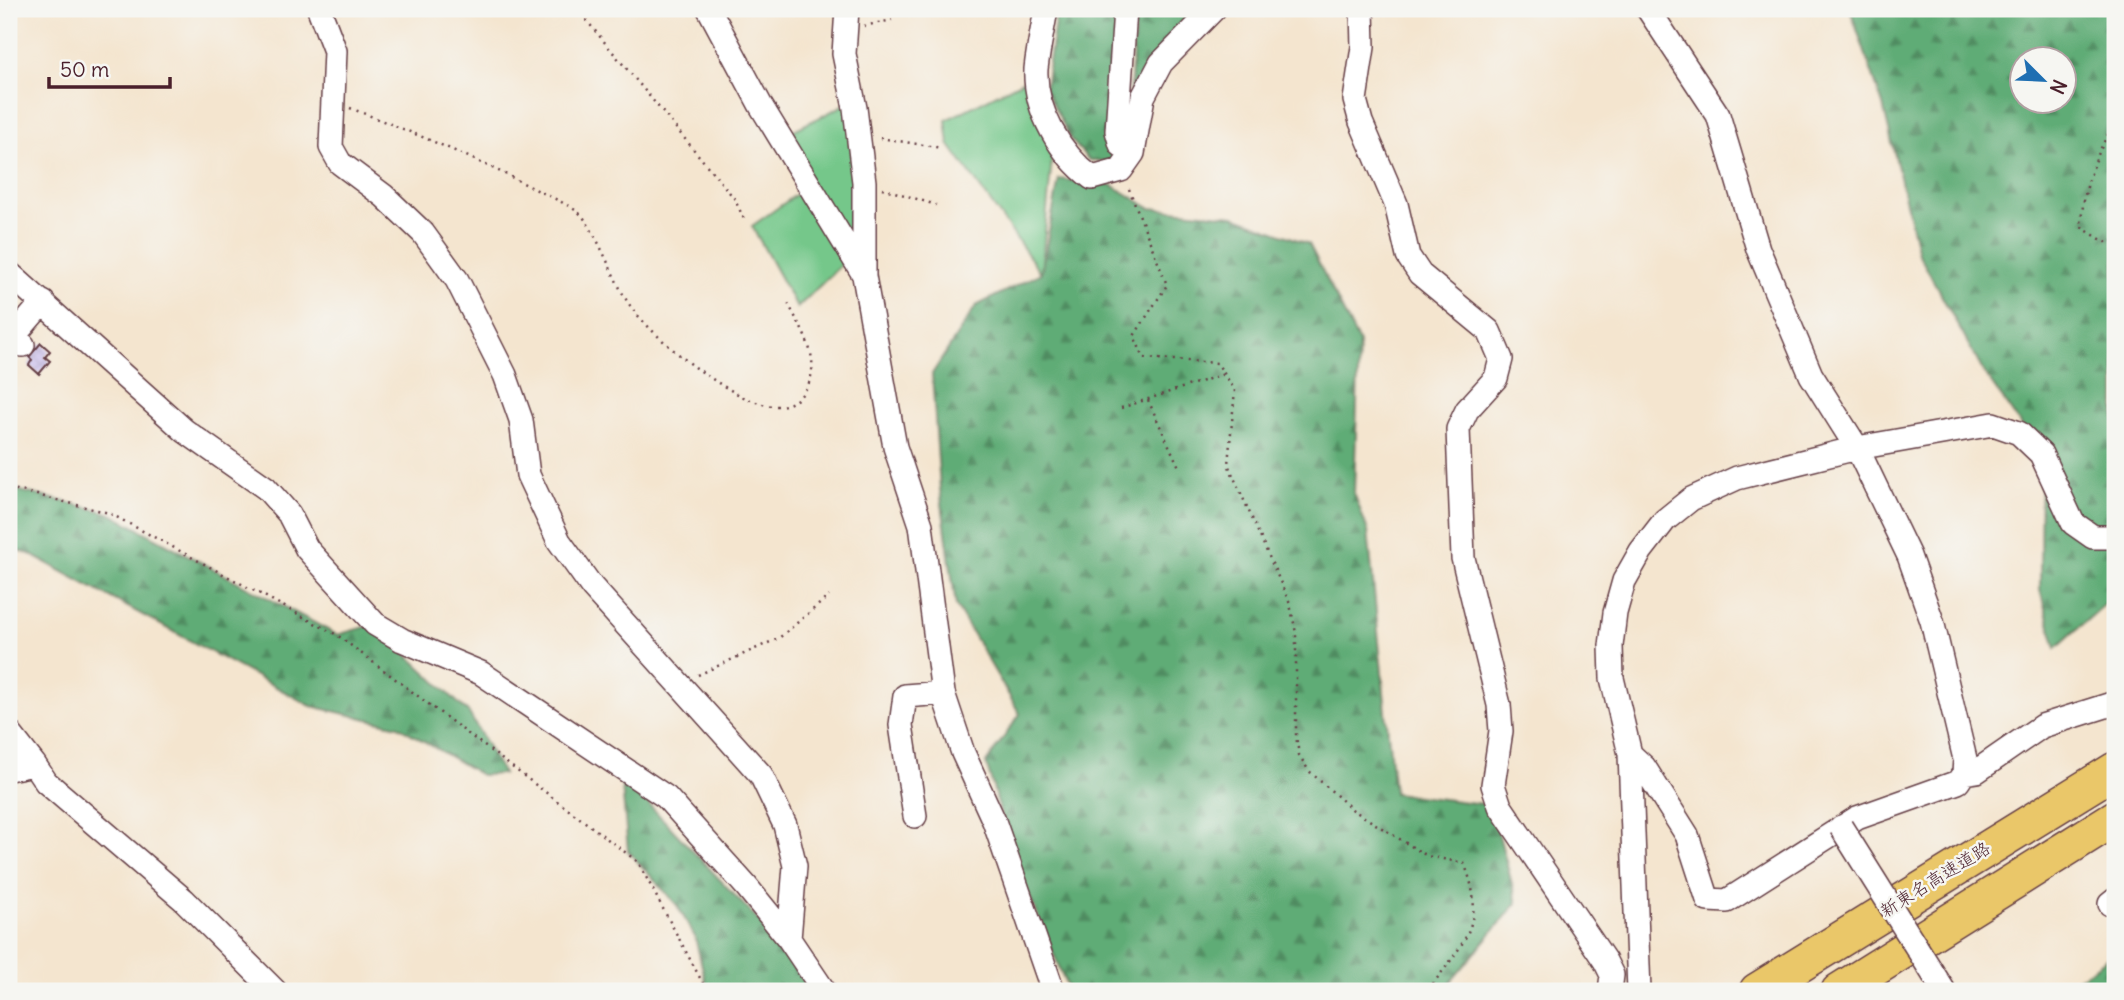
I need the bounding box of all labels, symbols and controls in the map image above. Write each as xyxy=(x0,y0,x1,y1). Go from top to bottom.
scale bar xyxy=(49,46,170,90)
north arrow xyxy=(2008,46,2078,116)
text: 50 m xyxy=(60,56,109,83)
text: N xyxy=(2045,76,2072,98)
street label: 新東名高速道路 xyxy=(1875,836,1995,922)

